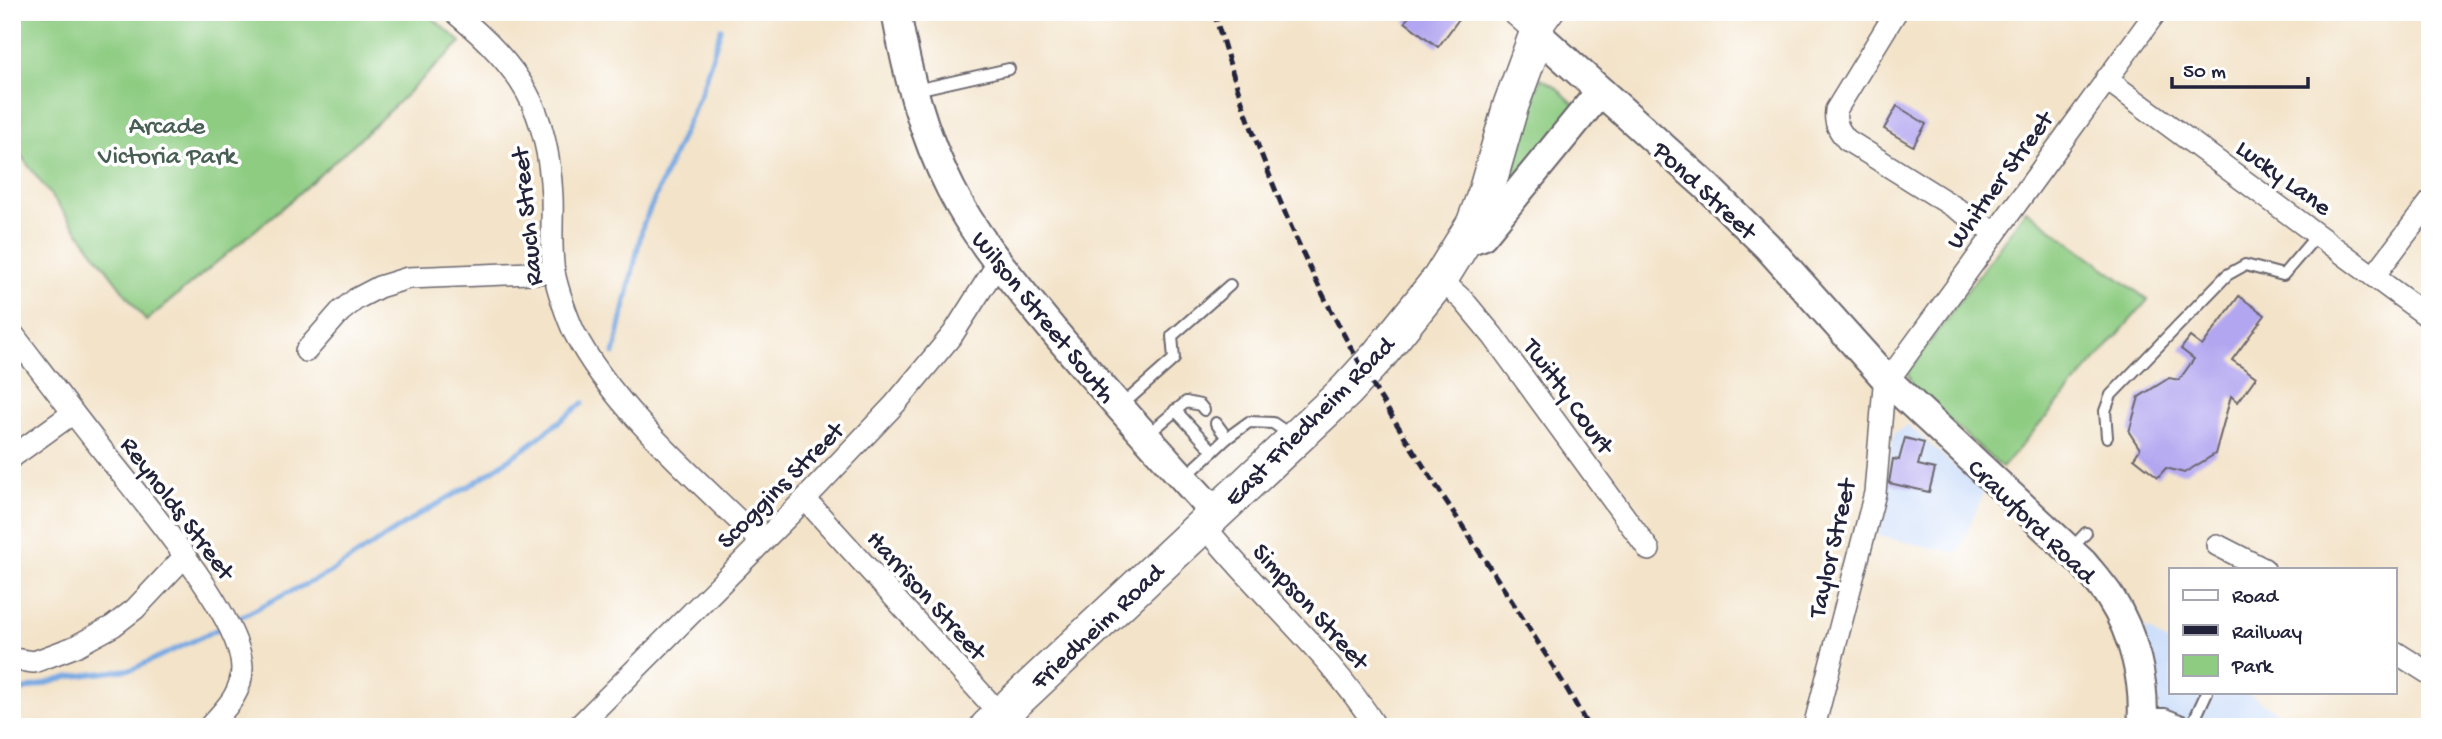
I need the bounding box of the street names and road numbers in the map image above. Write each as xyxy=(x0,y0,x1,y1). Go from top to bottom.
street label: Whitner Street xyxy=(1941,105,2063,257)
street label: Lucky Lane xyxy=(2228,135,2337,225)
street label: Pond Street xyxy=(1644,136,1763,250)
street label: Rauch Street xyxy=(507,144,552,287)
street label: Wilson Street South xyxy=(962,226,1121,411)
street label: East Friedheim Road xyxy=(1220,330,1404,515)
street label: Twitty Court xyxy=(1513,332,1620,464)
street label: Scoggins Street xyxy=(712,415,854,557)
street label: Reynolds Street xyxy=(111,432,241,590)
street label: Crawford Road xyxy=(1959,454,2102,594)
street label: Taylor Street xyxy=(1803,474,1866,623)
street label: Harrison Street xyxy=(858,526,993,670)
street label: Simpson Street xyxy=(1244,538,1375,680)
street label: Friedheim Road xyxy=(1025,557,1174,699)

